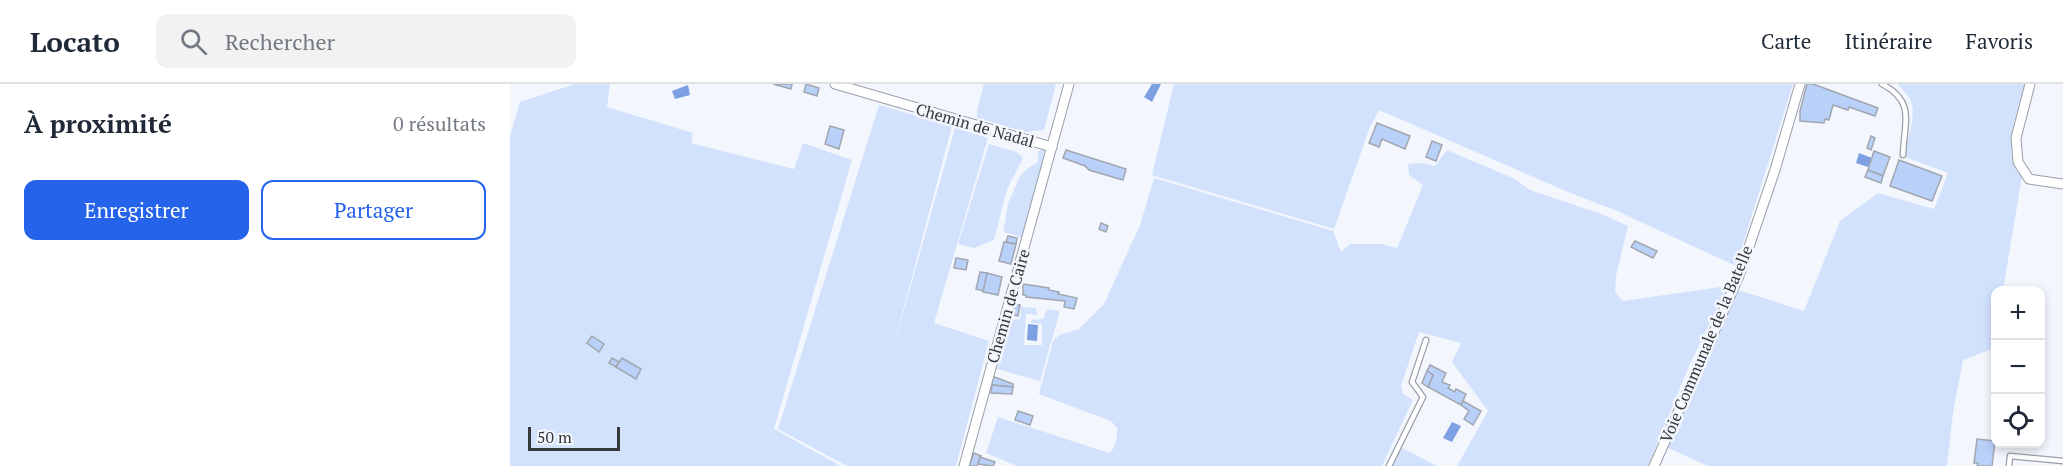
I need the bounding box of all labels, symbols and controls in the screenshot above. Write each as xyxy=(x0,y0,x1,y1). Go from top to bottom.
search box xyxy=(156,14,576,68)
text: Locato xyxy=(30,23,120,60)
icon: search xyxy=(177,25,210,58)
text: Rechercher xyxy=(225,27,335,56)
text: Carte xyxy=(1761,27,1811,55)
text: Itinéraire xyxy=(1844,27,1933,55)
text: Favoris xyxy=(1966,27,2033,55)
street label: Chemin de Nadal xyxy=(913,98,1037,152)
text: À proximité xyxy=(24,106,172,140)
text: 0 résultats xyxy=(393,110,486,137)
button: Enregistrer xyxy=(24,180,249,240)
button: Partager xyxy=(261,180,486,240)
street label: Voie Communale de la Batelle xyxy=(1654,242,1758,446)
street label: Chemin de Caire xyxy=(981,246,1035,366)
map controls xyxy=(1991,286,2045,448)
button: + xyxy=(1991,286,2045,340)
button: − xyxy=(1991,340,2045,394)
button: locate xyxy=(1991,394,2045,448)
scale bar xyxy=(528,424,620,452)
text: 50 m xyxy=(537,426,572,448)

